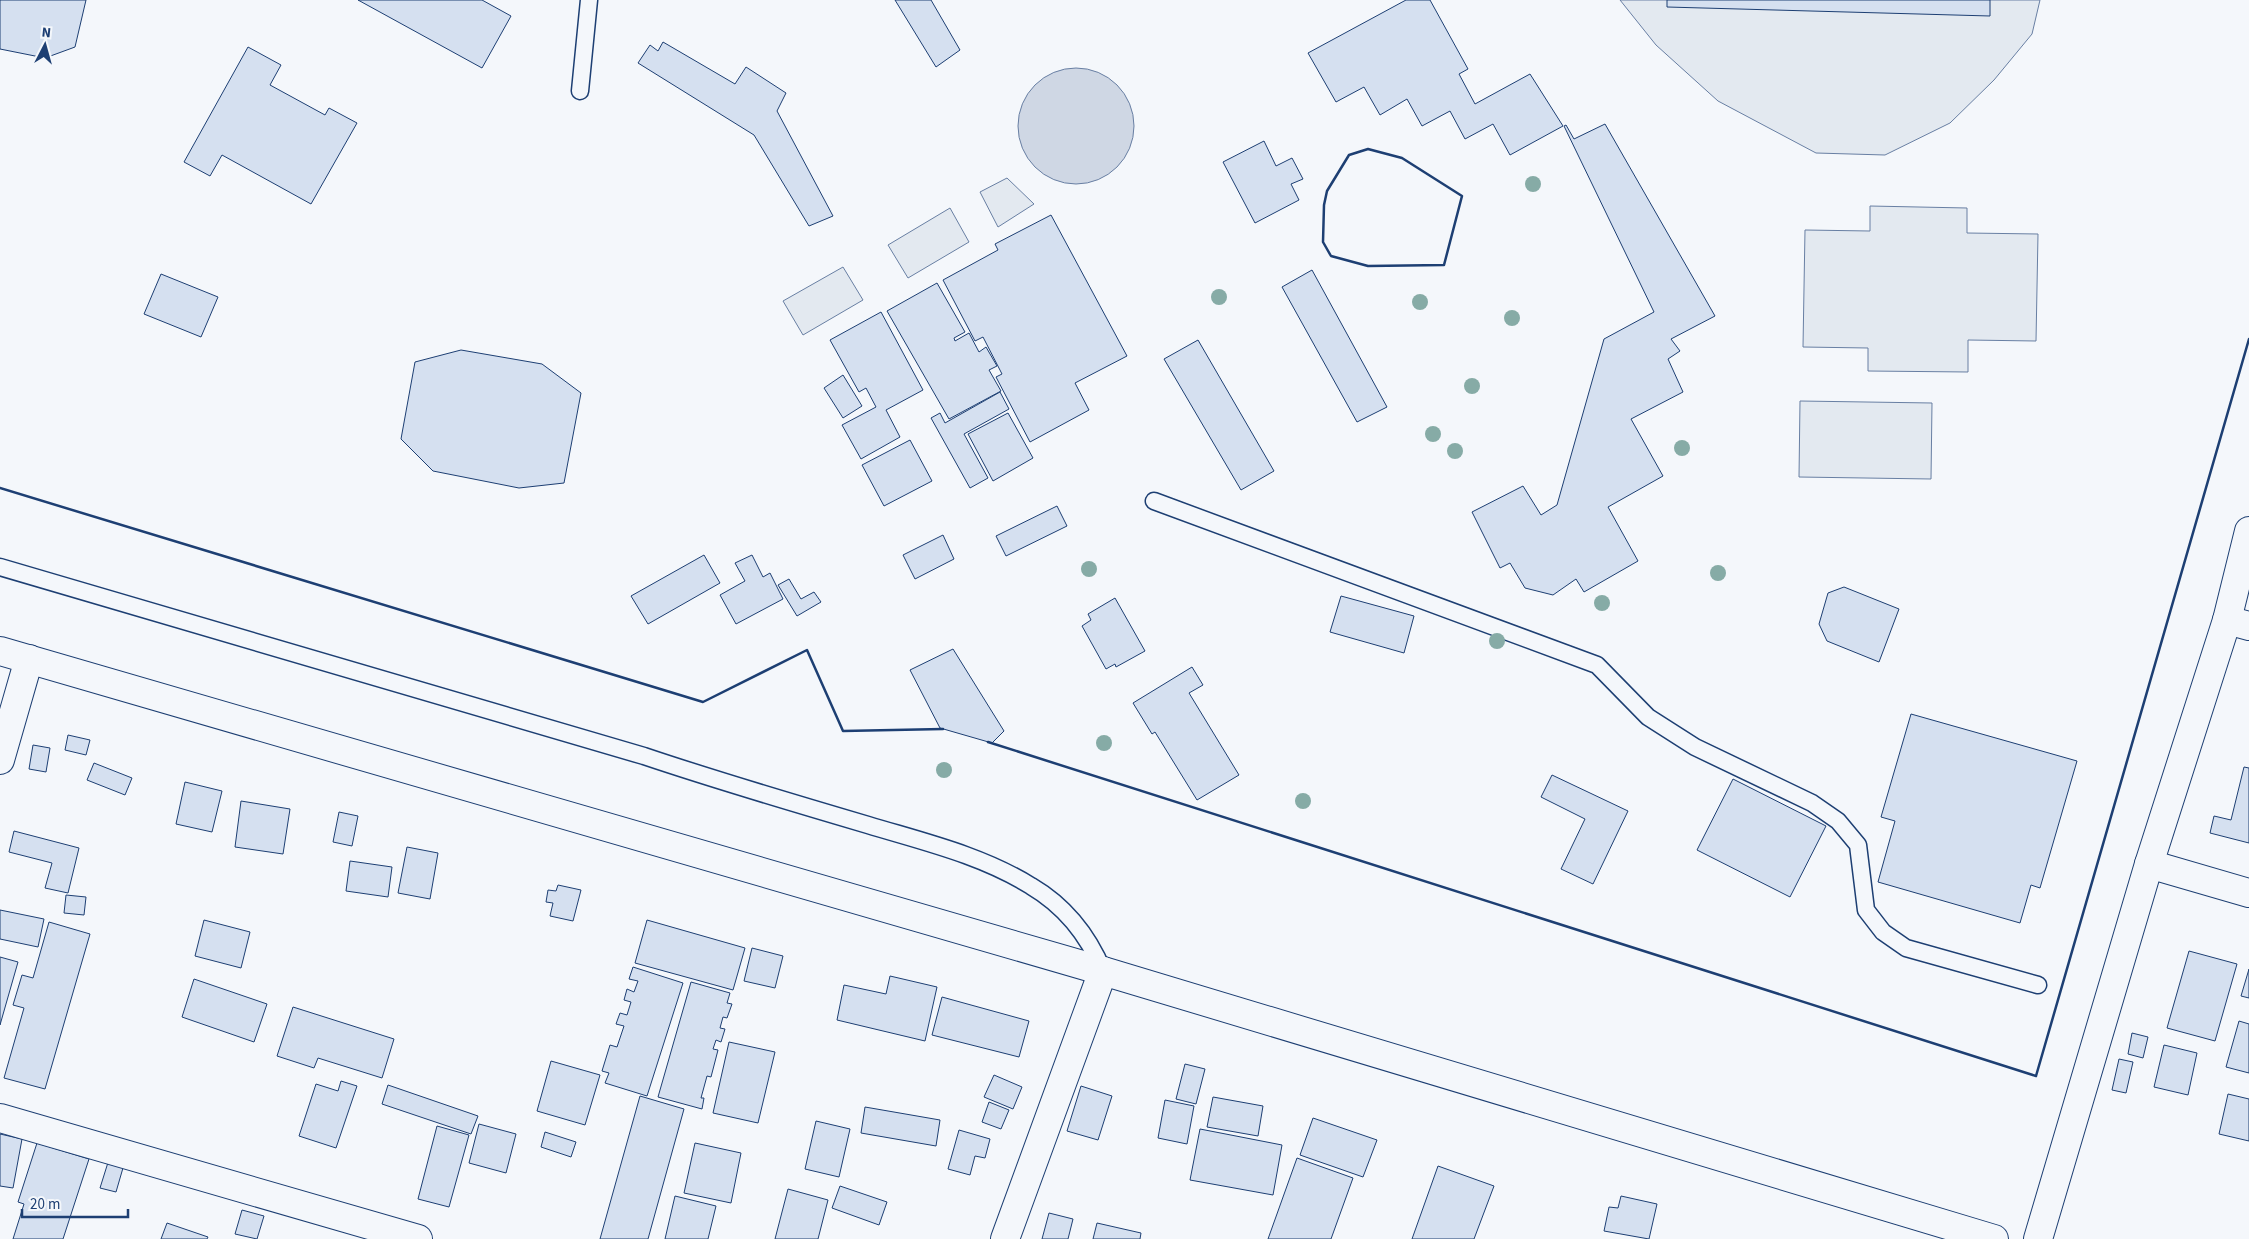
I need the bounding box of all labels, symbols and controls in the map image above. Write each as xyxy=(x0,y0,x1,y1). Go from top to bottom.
north arrow xyxy=(20,20,70,70)
text: N xyxy=(41,23,52,43)
scale bar xyxy=(22,1186,129,1218)
text: 20 m xyxy=(30,1194,60,1215)

